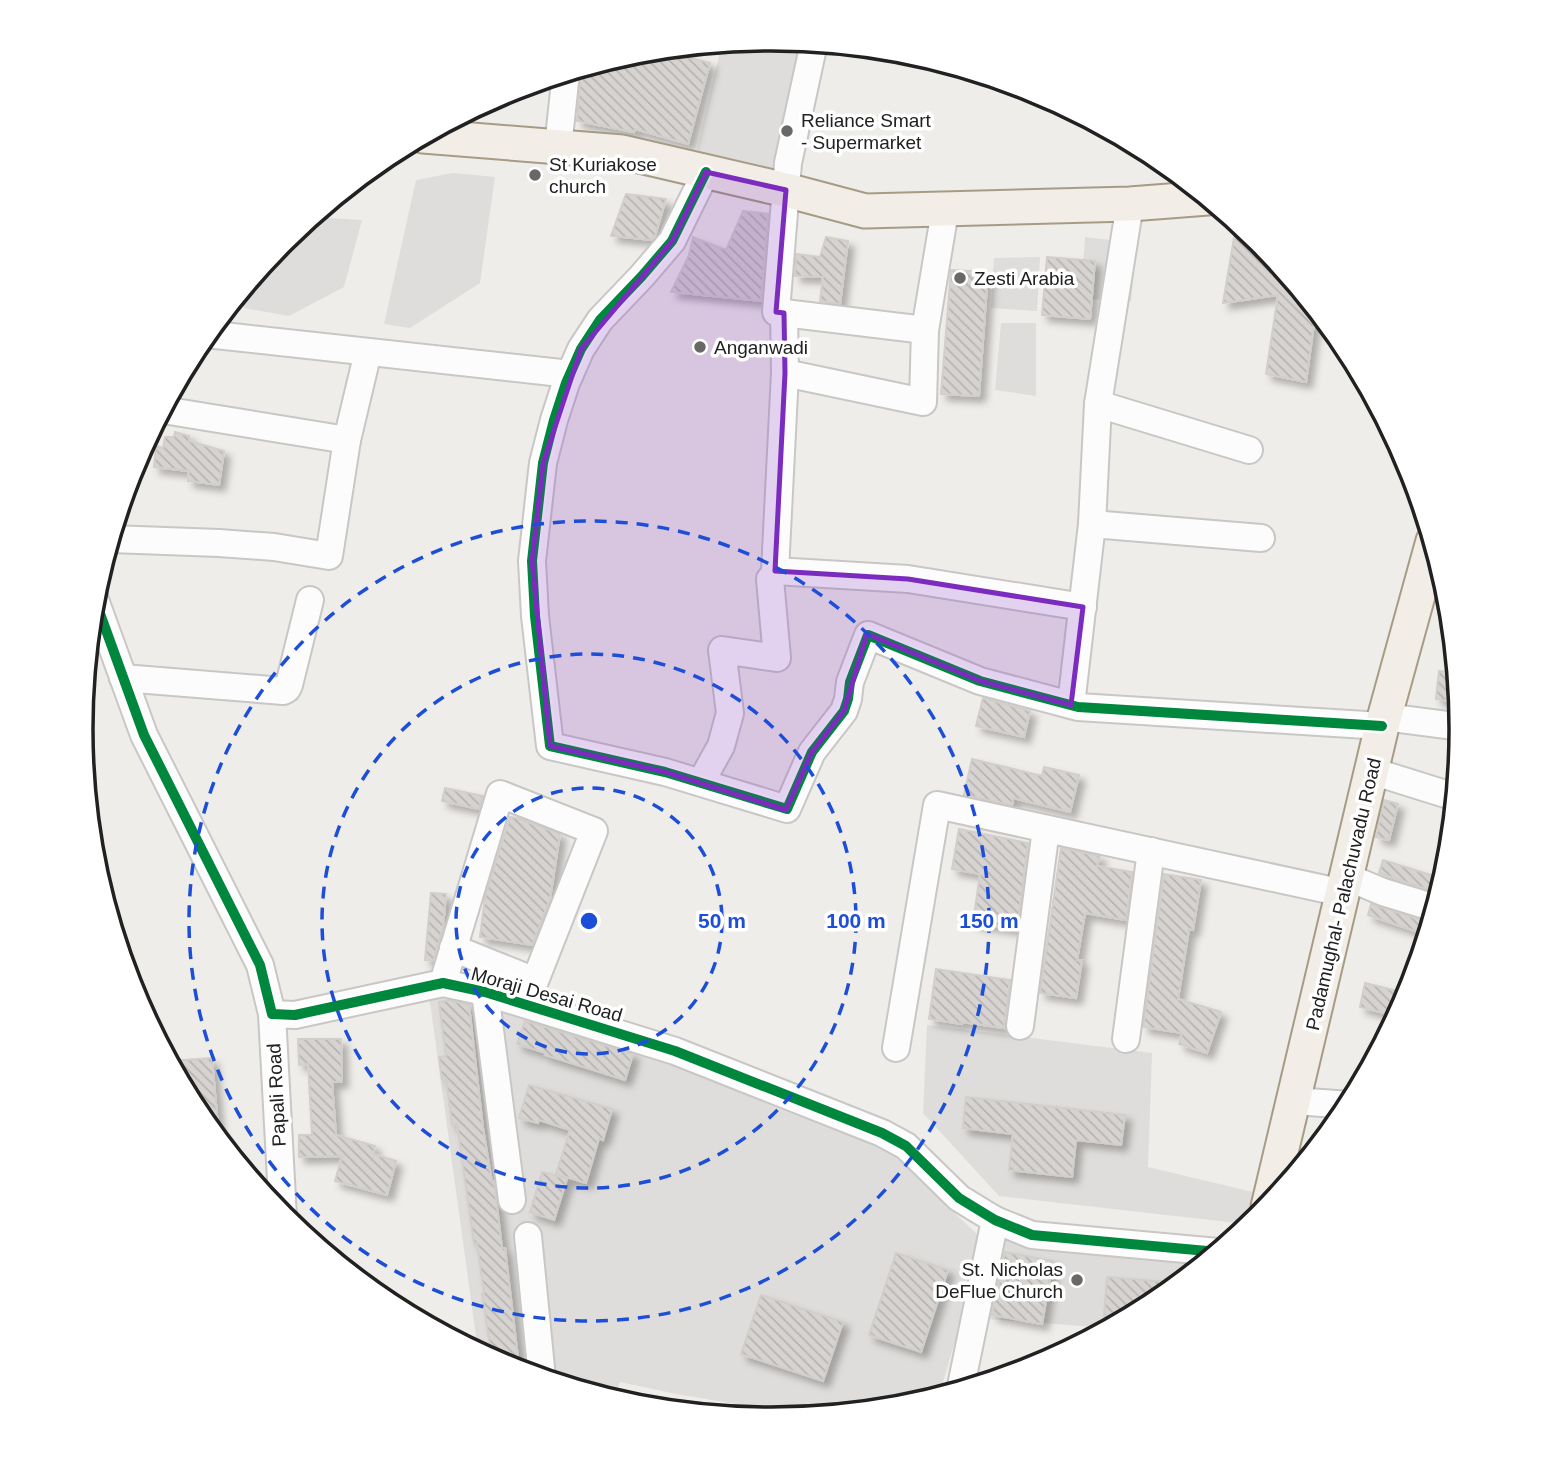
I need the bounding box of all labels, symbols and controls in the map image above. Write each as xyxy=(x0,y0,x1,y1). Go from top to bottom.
place label: Reliance Smart - Supermarket xyxy=(801,110,932,153)
marker: Reliance Smart - Supermarket xyxy=(779,123,795,139)
place label: St Kuriakose church xyxy=(549,154,657,197)
marker: St Kuriakose church xyxy=(527,167,543,183)
place label: Zesti Arabia xyxy=(974,268,1075,289)
marker: Zesti Arabia xyxy=(952,270,968,286)
place label: Anganwadi xyxy=(714,337,808,358)
marker: Anganwadi xyxy=(692,339,708,355)
street label: Padamughal- Palachuvadu Road xyxy=(1302,756,1385,1032)
centre of rings xyxy=(577,909,601,933)
text: 50 m xyxy=(698,909,746,932)
text: 100 m xyxy=(826,909,886,932)
text: 150 m xyxy=(959,909,1019,932)
street label: Moraji Desai Road xyxy=(469,963,625,1026)
street label: Papali Road xyxy=(263,1043,290,1147)
place label: St. Nicholas DeFlue Church xyxy=(935,1259,1063,1302)
marker: St. Nicholas DeFlue Church xyxy=(1069,1272,1085,1288)

